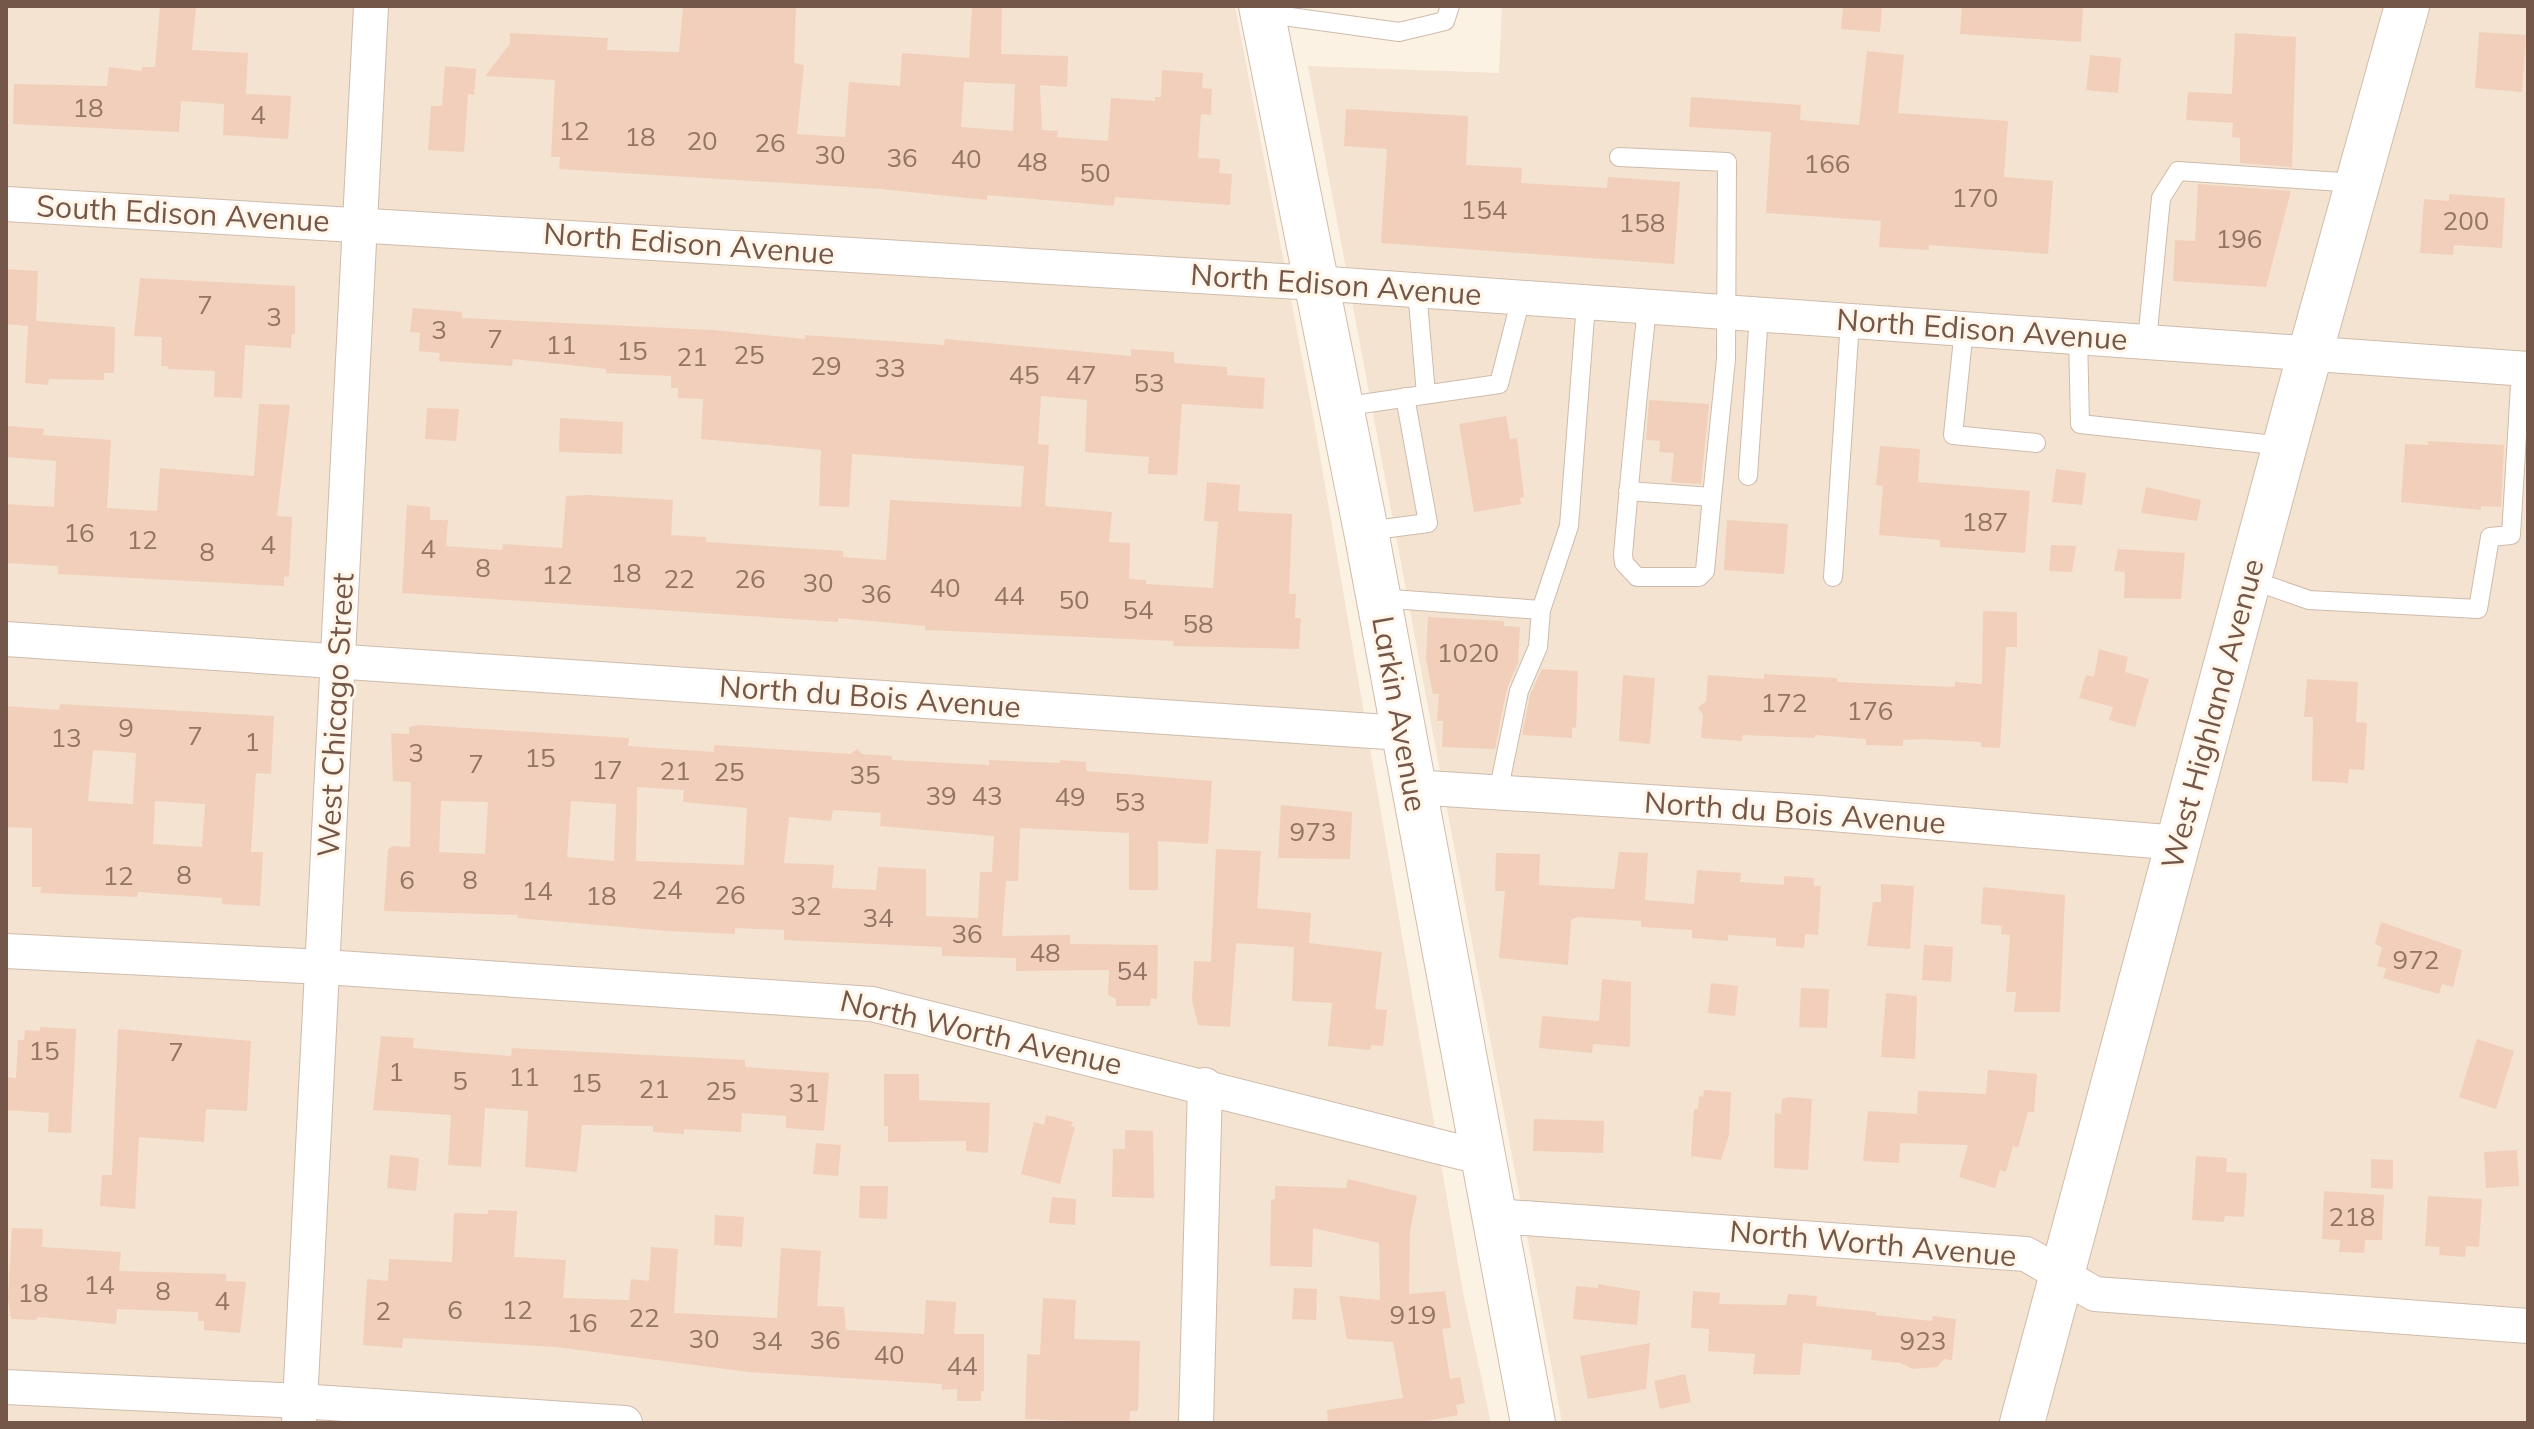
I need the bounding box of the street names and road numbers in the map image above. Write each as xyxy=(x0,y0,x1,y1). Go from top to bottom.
street label: South Edison Avenue xyxy=(35,186,331,240)
street label: North Edison Avenue xyxy=(542,214,836,272)
street label: North Edison Avenue xyxy=(1189,255,1483,313)
street label: North Edison Avenue xyxy=(1835,300,2129,358)
street label: West Highland Avenue xyxy=(2152,554,2272,873)
street label: West Chicago Street xyxy=(309,572,361,858)
street label: Larkin Avenue xyxy=(1364,613,1436,814)
street label: North du Bois Avenue xyxy=(718,667,1022,725)
street label: North du Bois Avenue xyxy=(1643,783,1947,841)
street label: North Worth Avenue xyxy=(837,981,1126,1083)
street label: North Worth Avenue xyxy=(1728,1212,2018,1274)

